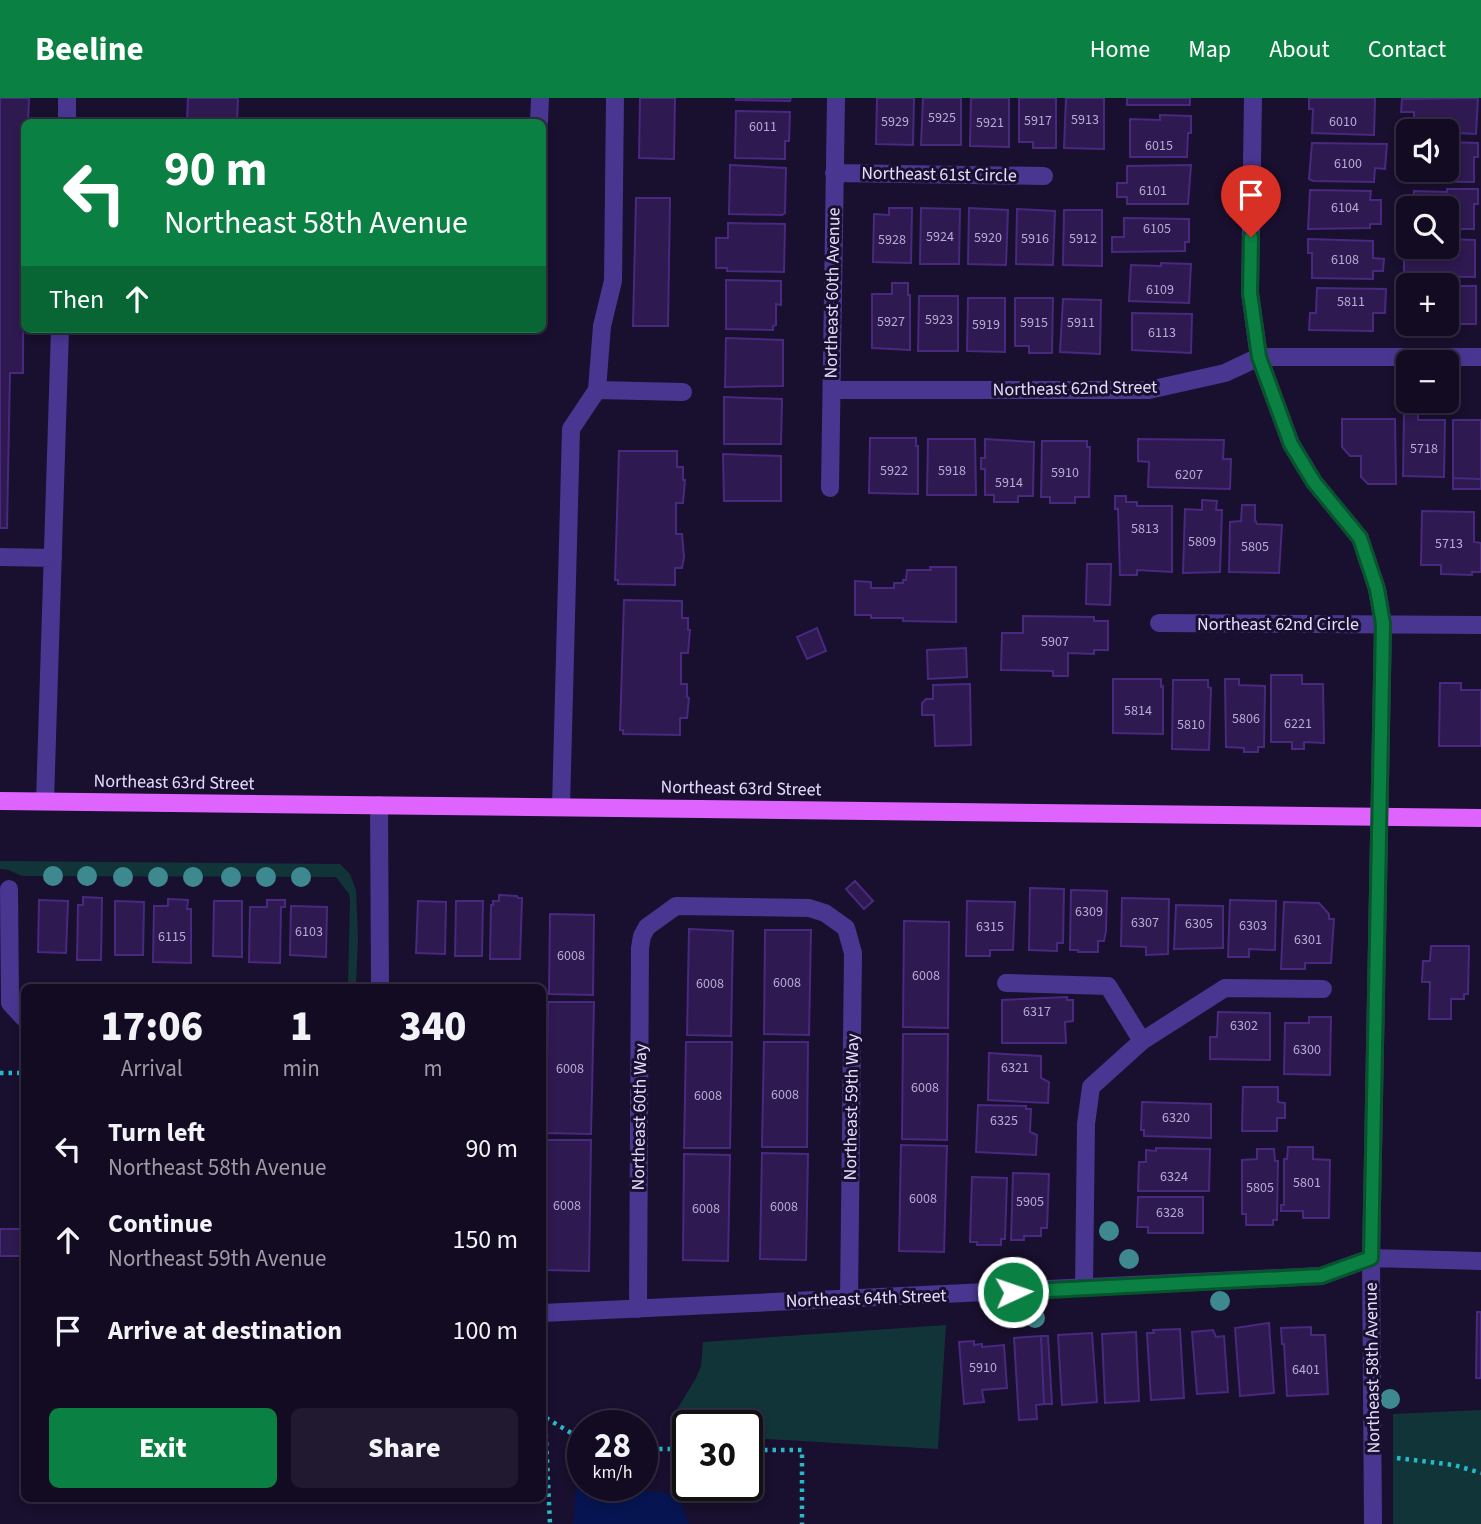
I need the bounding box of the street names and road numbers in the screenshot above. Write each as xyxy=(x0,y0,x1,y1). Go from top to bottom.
street label: Northeast 61st Circle xyxy=(861,161,1017,188)
street label: Northeast 60th Avenue xyxy=(819,207,846,379)
street label: Northeast 62nd Street xyxy=(993,375,1158,402)
street label: Northeast 62nd Circle xyxy=(1197,612,1359,637)
street label: Northeast 63rd Street xyxy=(93,769,255,796)
street label: Northeast 63rd Street xyxy=(660,775,822,802)
street label: Northeast 59th Way xyxy=(838,1033,865,1181)
street label: Northeast 60th Way xyxy=(626,1043,653,1191)
street label: Northeast 58th Avenue xyxy=(1359,1282,1386,1454)
street label: Northeast 64th Street xyxy=(785,1283,947,1314)

